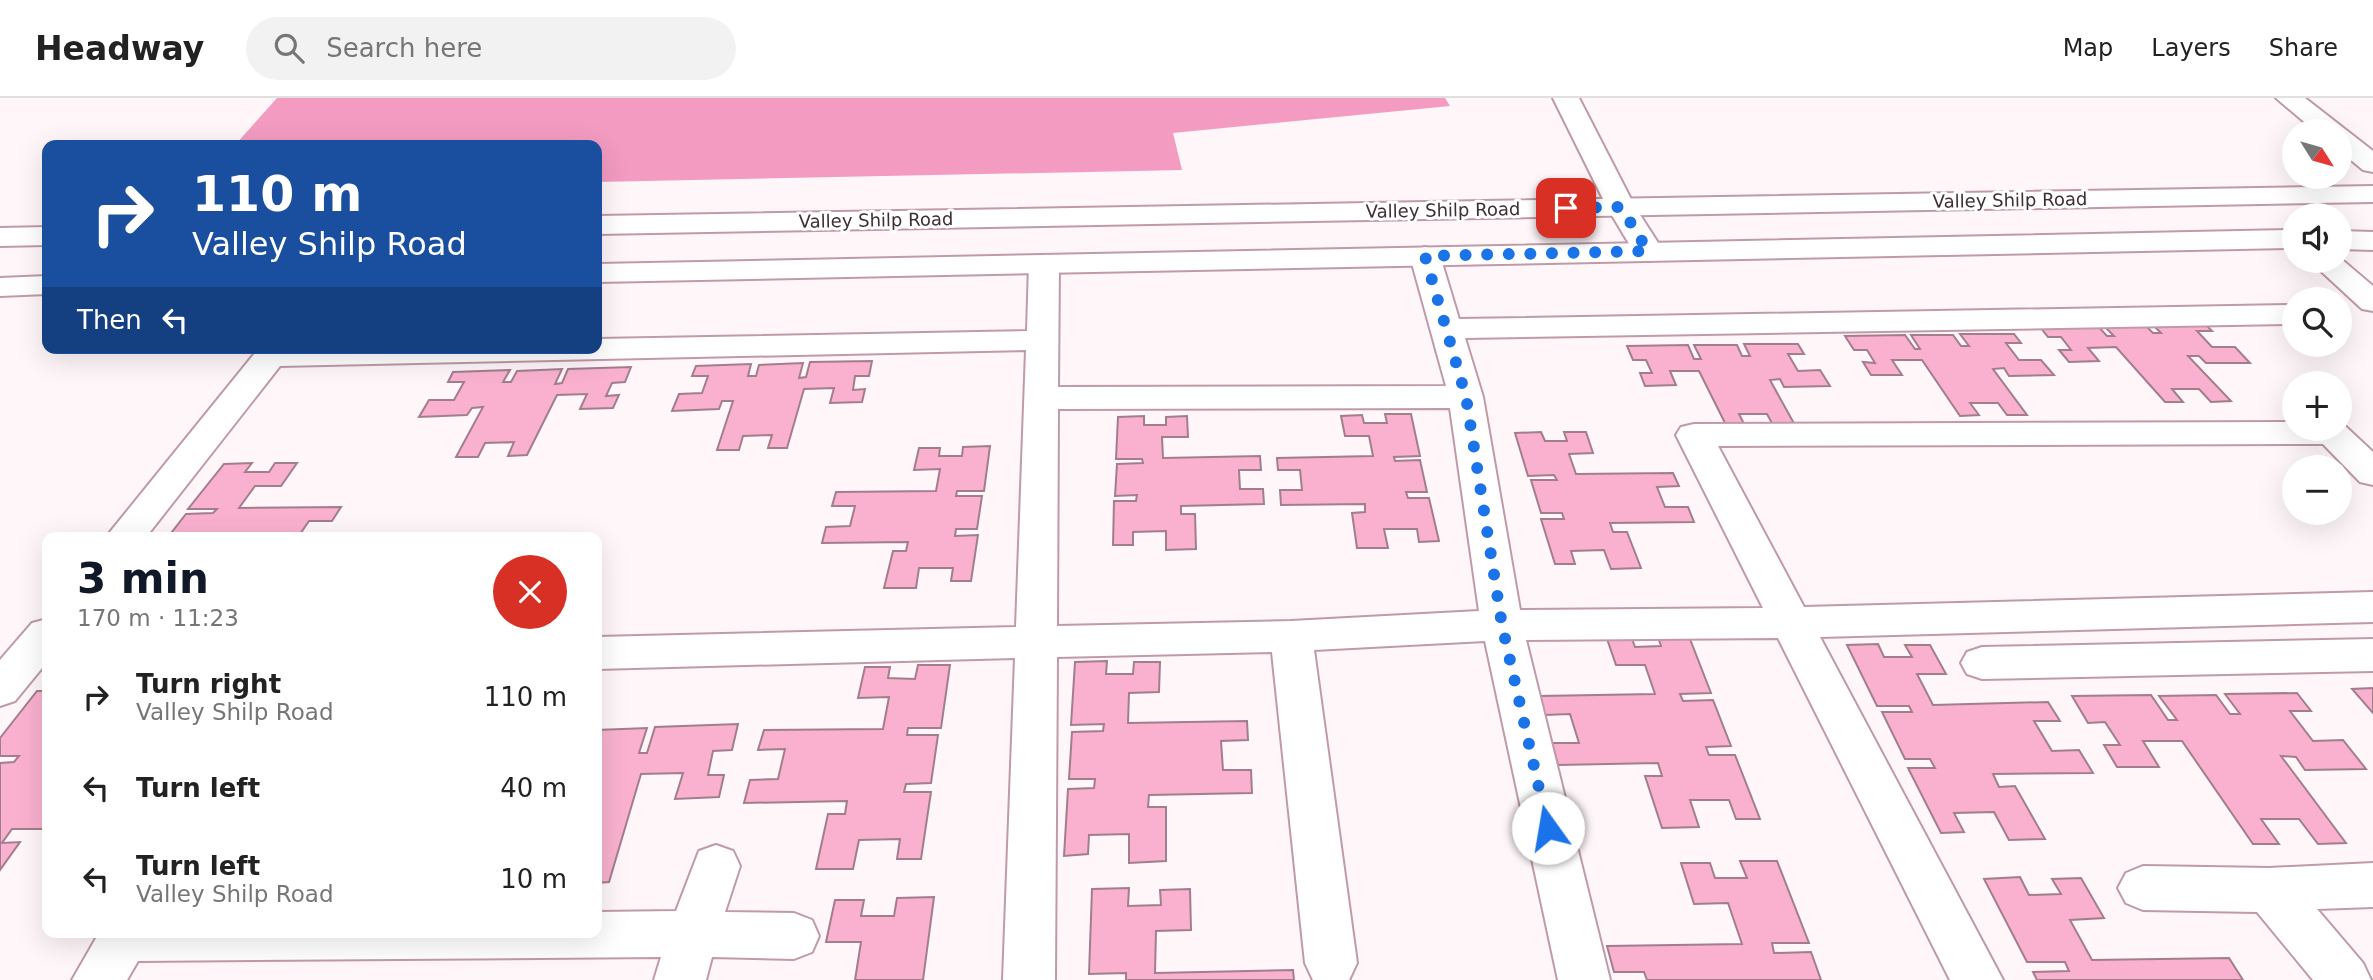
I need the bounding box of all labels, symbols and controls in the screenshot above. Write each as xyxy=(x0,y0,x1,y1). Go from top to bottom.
search box xyxy=(246,17,736,80)
text: Headway xyxy=(35,29,204,68)
icon: search xyxy=(270,29,308,67)
text: Search here xyxy=(326,33,482,63)
text: Map xyxy=(2063,34,2113,62)
text: Layers xyxy=(2151,34,2231,62)
text: Share xyxy=(2269,34,2338,62)
north arrow xyxy=(2282,119,2352,189)
map controls xyxy=(2282,119,2352,525)
text: 110 m xyxy=(192,166,362,223)
icon: right xyxy=(77,168,168,259)
pin xyxy=(1536,178,1596,238)
street label: Valley Shilp Road xyxy=(1933,188,2087,212)
icon: arrive xyxy=(1547,189,1585,227)
street label: Valley Shilp Road xyxy=(1366,198,1520,222)
button: sound xyxy=(2282,203,2352,273)
street label: Valley Shilp Road xyxy=(799,208,953,232)
text: Valley Shilp Road xyxy=(192,225,467,263)
button: search xyxy=(2282,287,2352,357)
icon: left xyxy=(156,301,194,339)
text: Then xyxy=(77,305,142,335)
button: + xyxy=(2282,371,2352,441)
button: − xyxy=(2282,455,2352,525)
text: 3 min xyxy=(77,554,209,603)
button: close xyxy=(493,555,567,629)
text: 170 m · 11:23 xyxy=(77,605,239,631)
text: Turn right xyxy=(136,669,281,699)
icon: right xyxy=(77,678,115,716)
text: 110 m xyxy=(484,682,567,712)
text: Valley Shilp Road xyxy=(136,699,333,725)
icon: left xyxy=(77,769,115,807)
text: Turn left xyxy=(136,773,260,803)
text: 40 m xyxy=(500,773,567,803)
position arrow xyxy=(1511,791,1585,865)
text: Turn left xyxy=(136,851,260,881)
icon: left xyxy=(77,860,115,898)
text: 10 m xyxy=(500,864,567,894)
text: Valley Shilp Road xyxy=(136,881,333,907)

